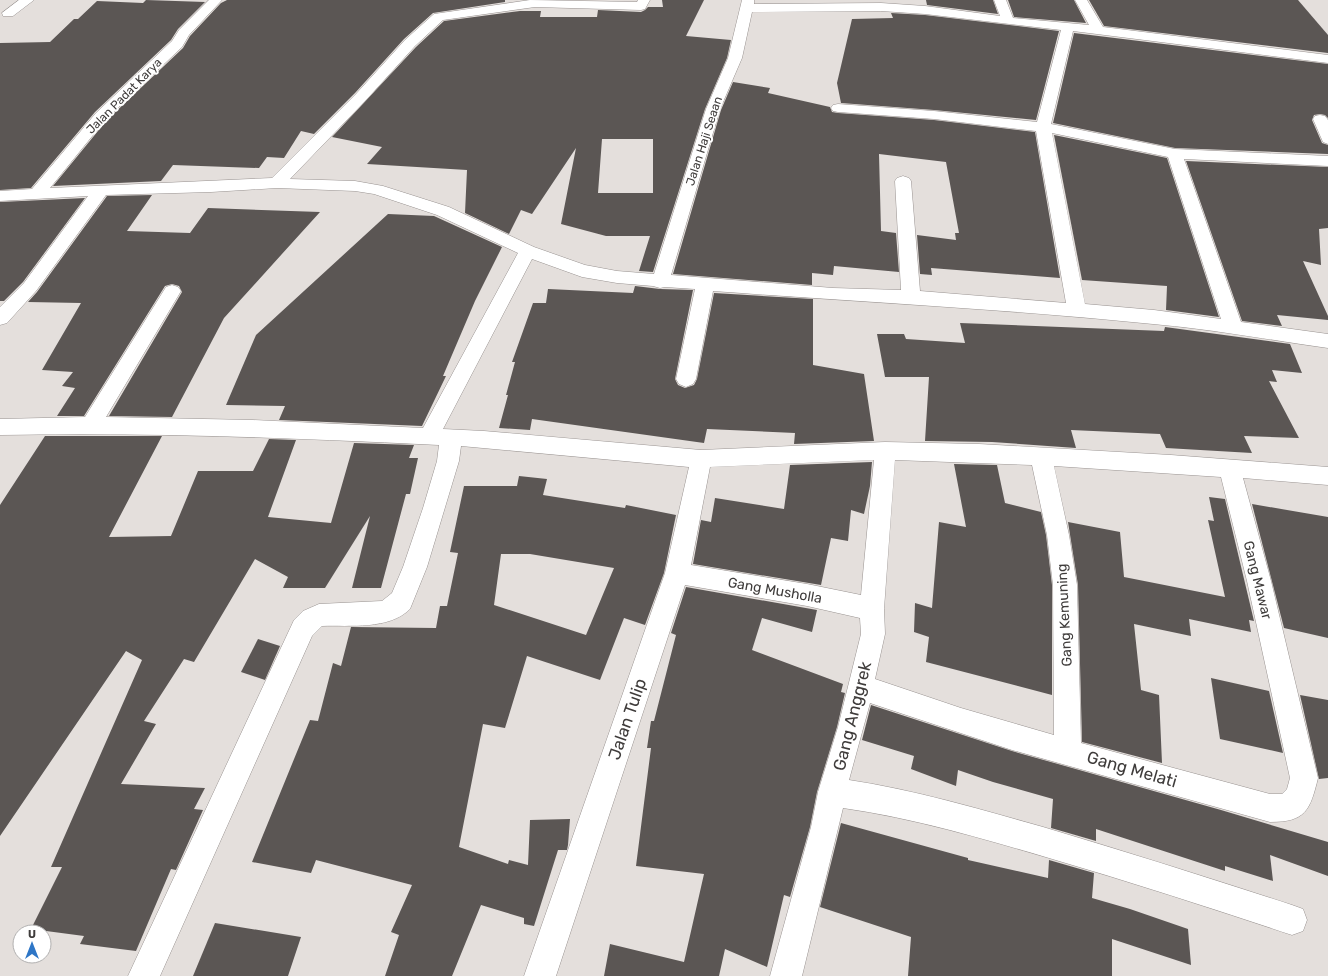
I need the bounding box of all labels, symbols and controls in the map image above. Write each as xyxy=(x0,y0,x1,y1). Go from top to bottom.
street label: Jalan Padat Karya xyxy=(83,55,165,137)
street label: Jalan Haji Seaan xyxy=(683,95,725,187)
street label: Gang Mawar xyxy=(1240,539,1276,622)
street label: Gang Kemuning xyxy=(1053,563,1076,667)
street label: Gang Musholla xyxy=(727,574,823,607)
street label: Gang Anggrek xyxy=(829,659,875,773)
street label: Jalan Tulip xyxy=(604,676,650,762)
street label: Gang Melati xyxy=(1085,747,1179,791)
north arrow xyxy=(12,924,52,964)
text: U xyxy=(28,928,36,941)

